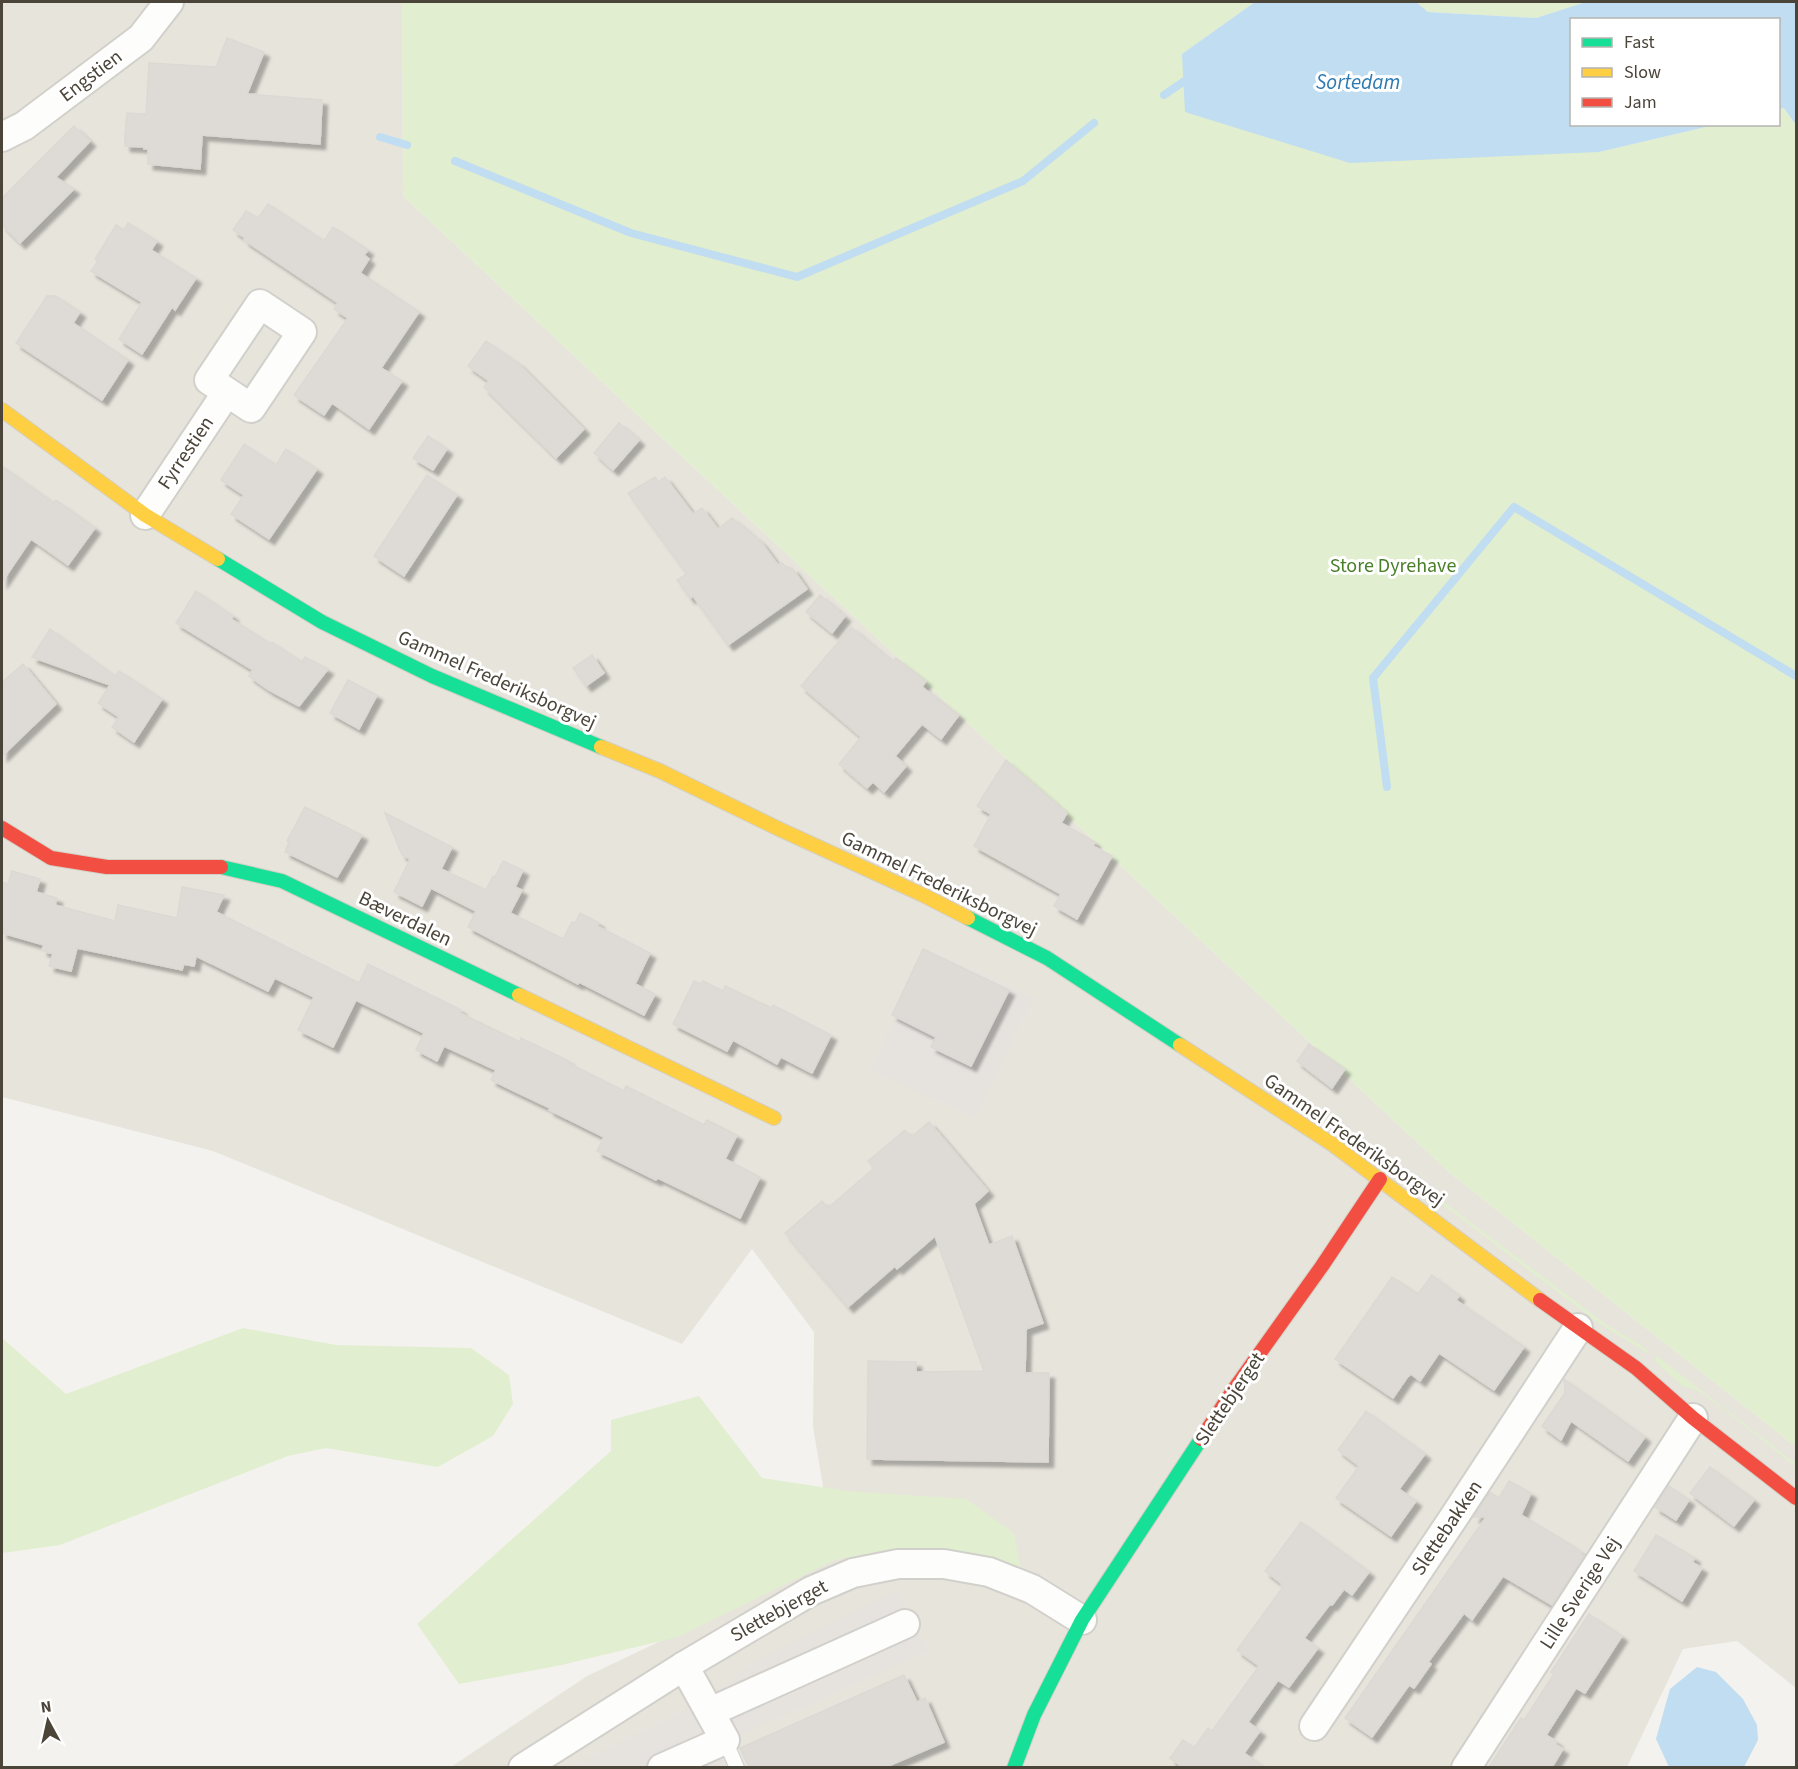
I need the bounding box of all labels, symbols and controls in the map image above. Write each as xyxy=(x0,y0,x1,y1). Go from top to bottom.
legend xyxy=(1570,18,1780,126)
text: Fast xyxy=(1624,30,1655,55)
street label: Engstien xyxy=(54,43,128,109)
text: Slow xyxy=(1624,60,1661,85)
water label: Sortedam xyxy=(1316,67,1400,97)
text: Jam xyxy=(1624,90,1657,115)
street label: Fyrrestien xyxy=(151,411,221,495)
park label: Store Dyrehave xyxy=(1330,552,1456,580)
street label: Gammel Frederiksborgvej xyxy=(393,624,601,736)
street label: Gammel Frederiksborgvej xyxy=(836,824,1042,944)
street label: Bæverdalen xyxy=(354,884,456,954)
street label: Gammel Frederiksborgvej xyxy=(1258,1067,1450,1213)
street label: Slettebjerget xyxy=(1188,1347,1272,1451)
street label: Slettebakken xyxy=(1405,1475,1489,1581)
street label: Lille Sverige Vej xyxy=(1533,1531,1627,1655)
street label: Slettebjerget xyxy=(725,1573,833,1649)
north arrow xyxy=(18,1691,78,1751)
text: N xyxy=(39,1696,53,1719)

